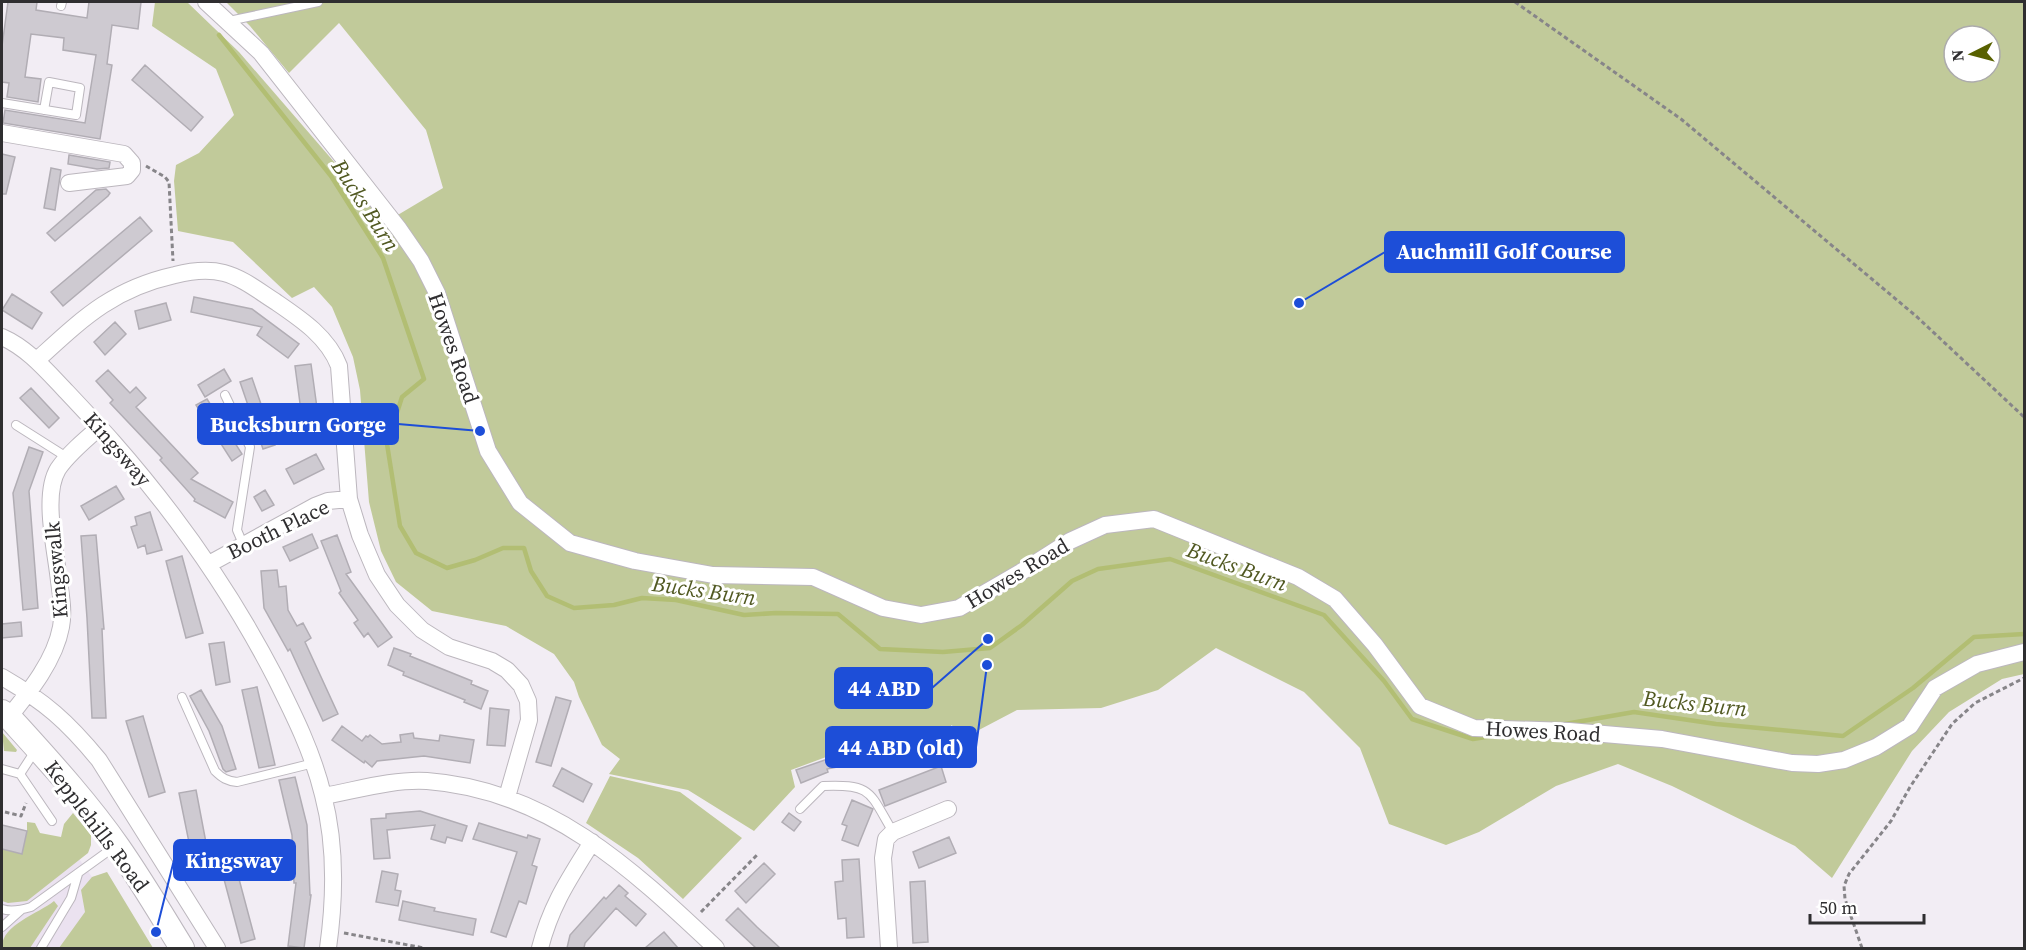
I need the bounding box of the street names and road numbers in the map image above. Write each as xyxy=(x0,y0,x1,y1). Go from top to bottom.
street label: Howes Road xyxy=(421,289,487,407)
street label: Kingsway xyxy=(78,406,159,493)
street label: Booth Place xyxy=(222,492,334,566)
street label: Kingswalk xyxy=(37,520,75,620)
street label: Howes Road xyxy=(960,531,1074,615)
street label: Howes Road xyxy=(1485,713,1602,749)
street label: Kepplehills Road xyxy=(38,754,156,898)

